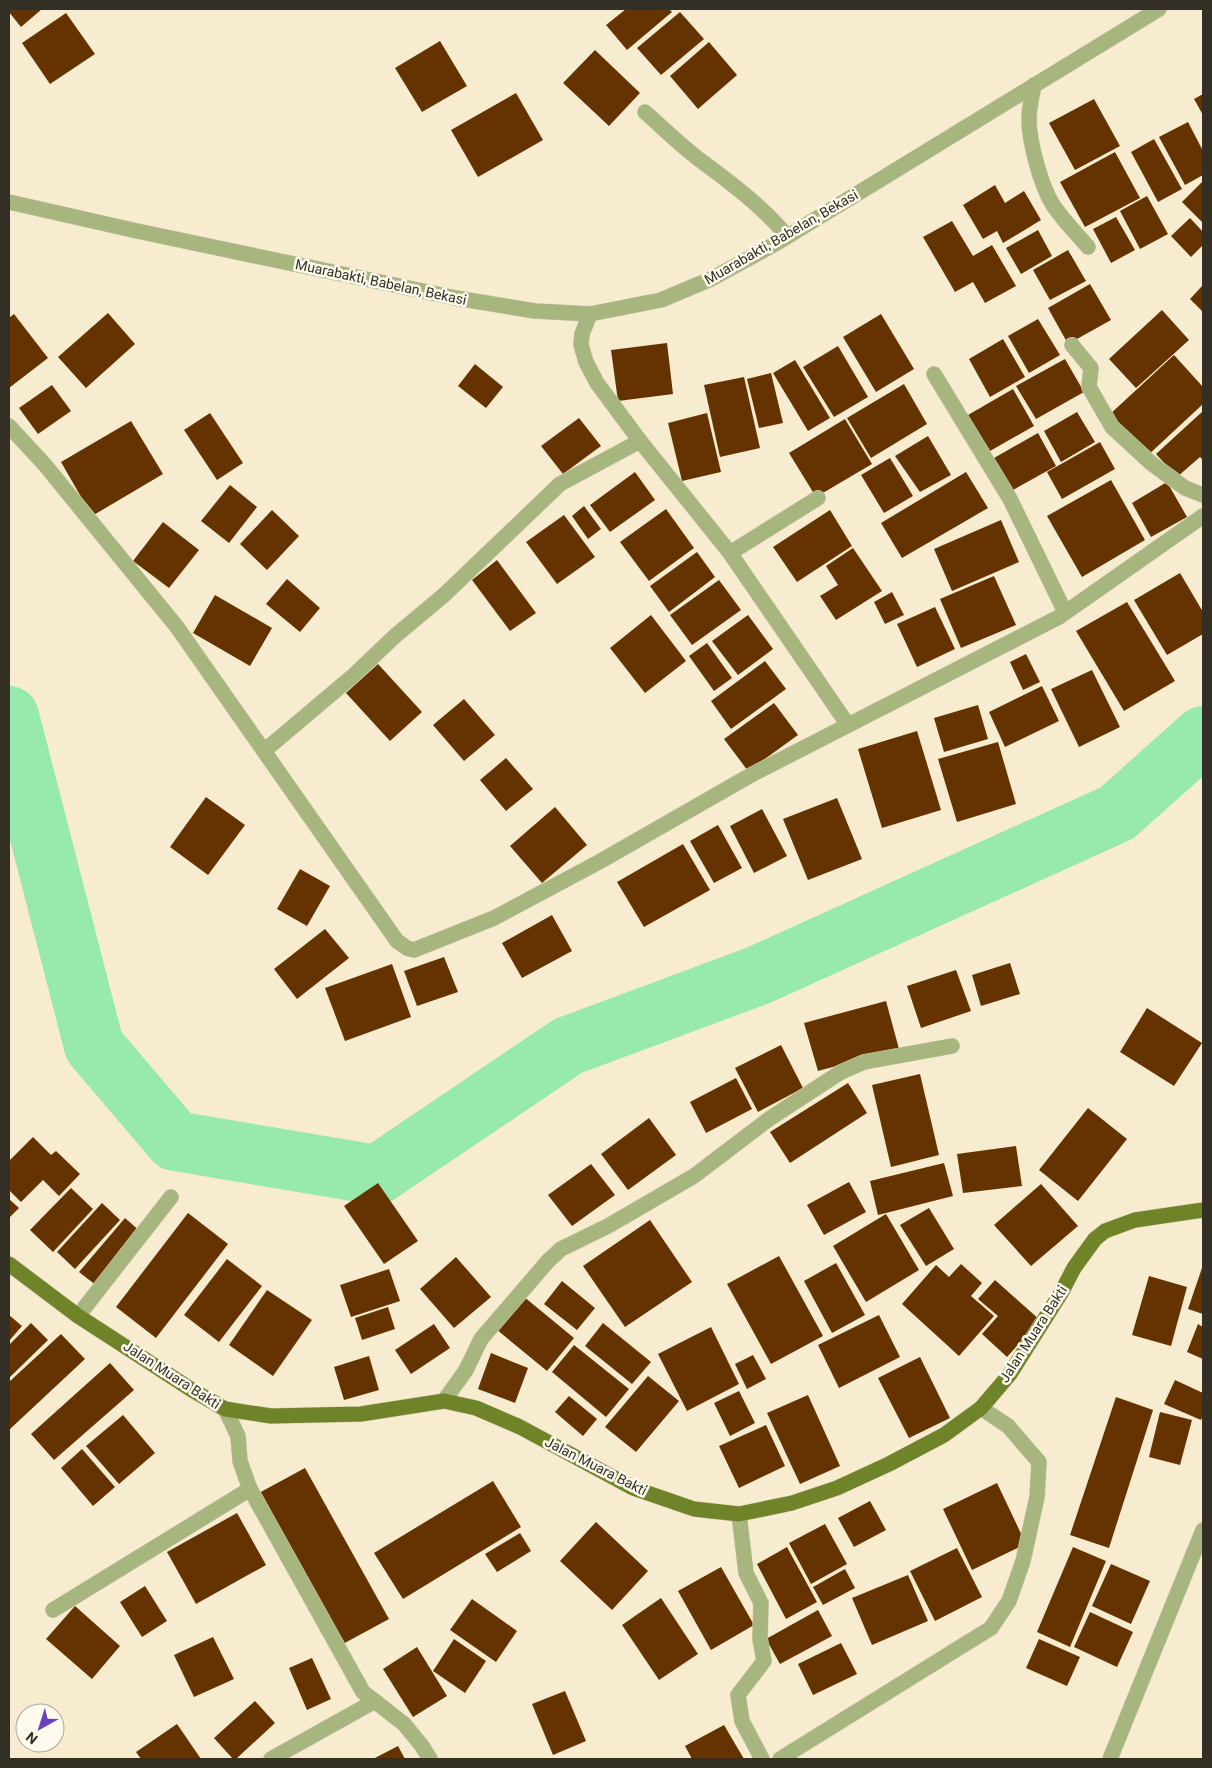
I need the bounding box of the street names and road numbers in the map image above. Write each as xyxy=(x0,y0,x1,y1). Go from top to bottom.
street label: Muarabakti, Babelan, Bekasi xyxy=(701,186,861,288)
street label: Muarabakti, Babelan, Bekasi xyxy=(294,256,468,308)
street label: Jalan Muara Bakti xyxy=(996,1283,1070,1385)
street label: Jalan Muara Bakti xyxy=(121,1338,223,1412)
street label: Jalan Muara Bakti xyxy=(542,1433,650,1499)

